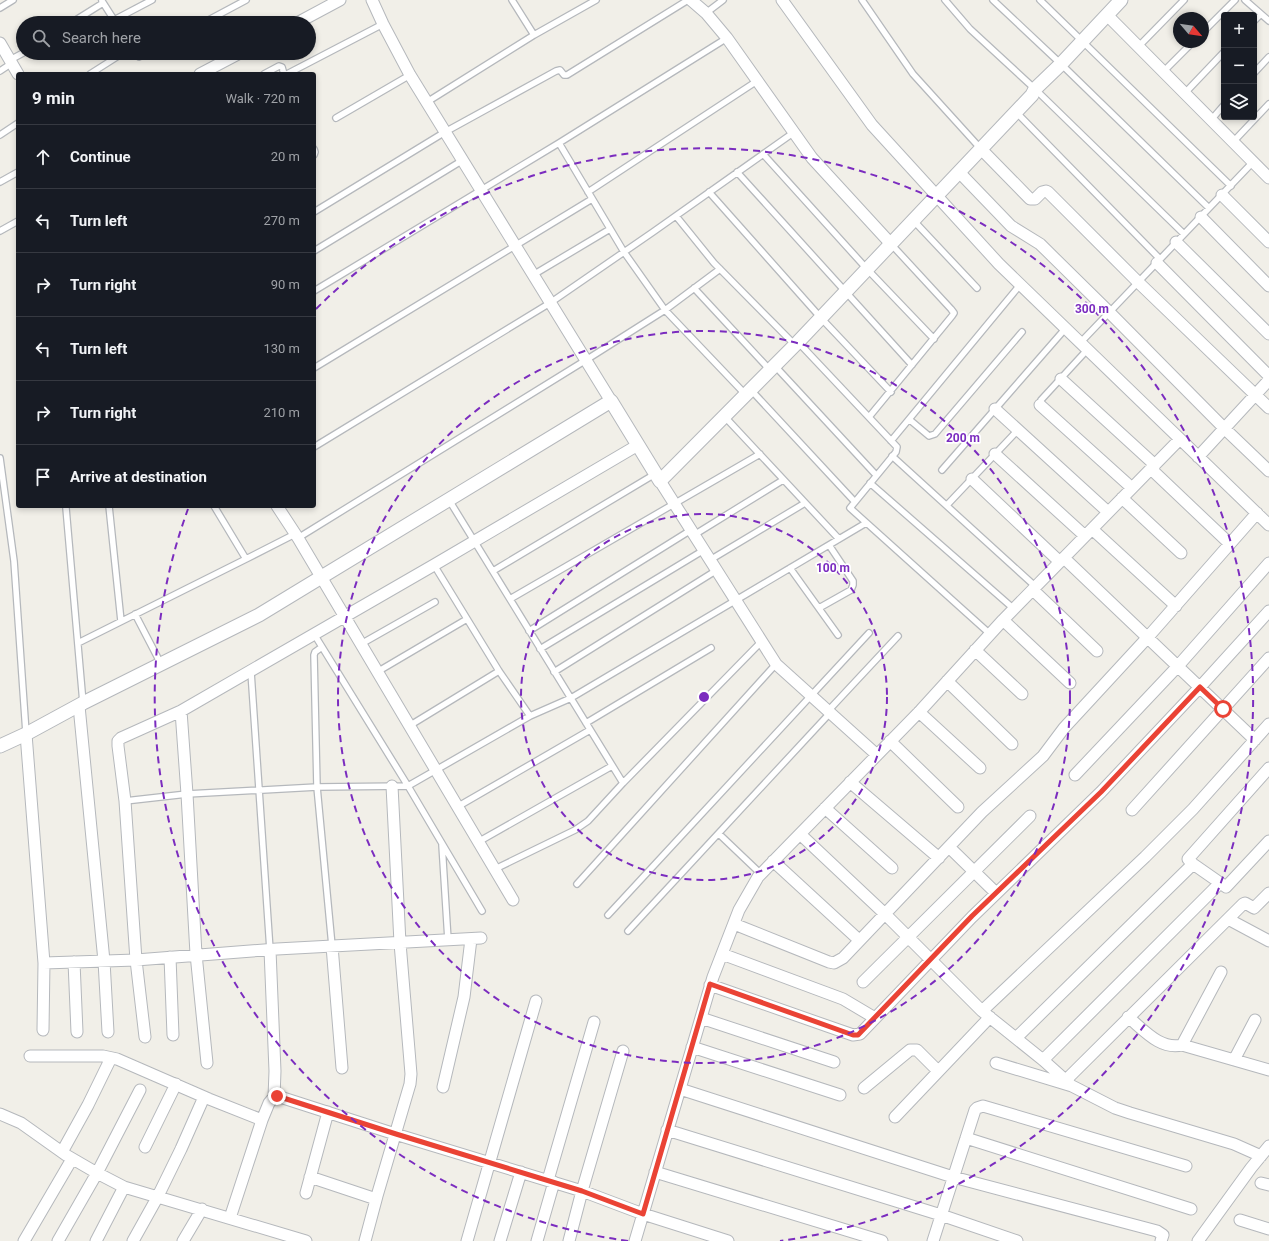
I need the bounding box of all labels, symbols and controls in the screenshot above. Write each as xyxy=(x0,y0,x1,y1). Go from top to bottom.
north arrow xyxy=(1173,12,1209,48)
map controls xyxy=(1221,12,1257,120)
button: + xyxy=(1221,12,1257,48)
search box xyxy=(16,16,316,60)
icon: search xyxy=(30,27,52,49)
text: Search here xyxy=(62,29,141,47)
button: − xyxy=(1221,48,1257,84)
button: layers xyxy=(1221,84,1257,120)
text: 9 min xyxy=(32,88,75,108)
text: Walk · 720 m xyxy=(225,91,300,106)
icon: ahead xyxy=(32,146,54,168)
text: Continue xyxy=(70,148,131,166)
text: 20 m xyxy=(271,149,300,164)
icon: left xyxy=(32,210,54,232)
text: Turn left xyxy=(70,212,127,230)
text: 270 m xyxy=(263,213,300,228)
icon: right xyxy=(32,274,54,296)
text: Turn right xyxy=(70,276,136,294)
text: 90 m xyxy=(271,277,300,292)
text: 300 m xyxy=(1075,302,1109,316)
icon: left xyxy=(32,338,54,360)
text: Turn left xyxy=(70,340,127,358)
text: 130 m xyxy=(263,341,300,356)
icon: right xyxy=(32,402,54,424)
text: Turn right xyxy=(70,404,136,422)
text: 210 m xyxy=(263,405,300,420)
text: 200 m xyxy=(946,431,980,445)
icon: arrive xyxy=(32,466,54,488)
text: Arrive at destination xyxy=(70,468,207,486)
text: 100 m xyxy=(816,561,850,575)
centre of rings xyxy=(697,690,711,704)
route start xyxy=(1214,700,1232,718)
route end xyxy=(268,1087,286,1105)

